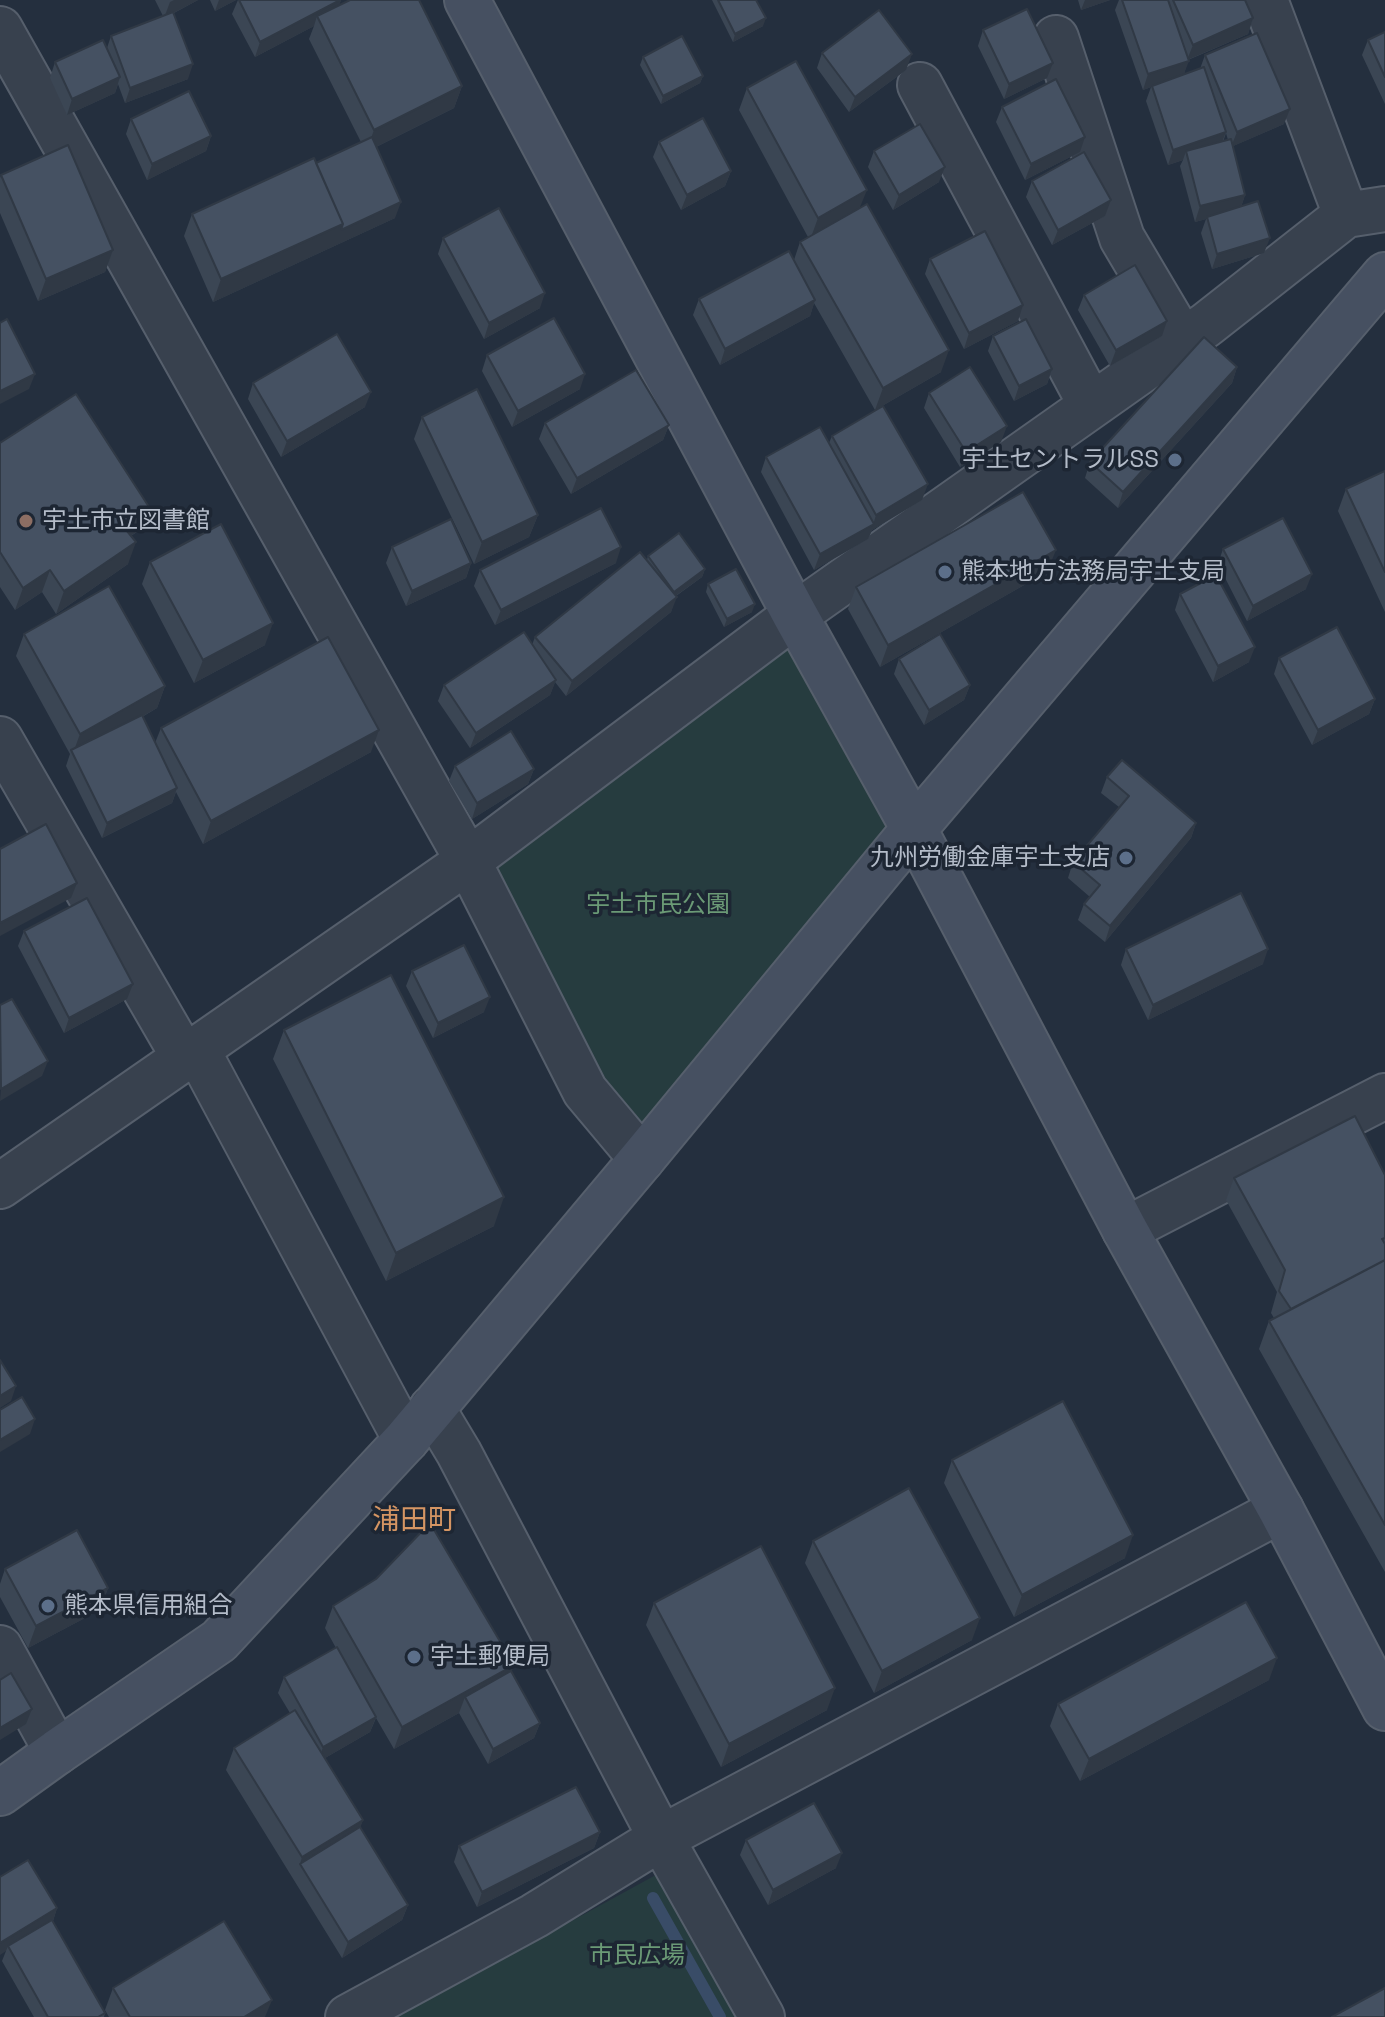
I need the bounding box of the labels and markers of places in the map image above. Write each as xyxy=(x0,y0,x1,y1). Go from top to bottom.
place label: 宇土セントラルSS xyxy=(962,446,1159,474)
marker: 宇土セントラルSS xyxy=(1166,451,1184,469)
place label: 宇土市立図書館 xyxy=(42,507,210,535)
marker: 宇土市立図書館 xyxy=(17,512,35,530)
place label: 熊本地方法務局宇土支局 xyxy=(961,558,1225,586)
marker: 熊本地方法務局宇土支局 xyxy=(936,563,954,581)
place label: 九州労働金庫宇土支店 xyxy=(870,844,1110,872)
marker: 九州労働金庫宇土支店 xyxy=(1117,849,1135,867)
place label: 熊本県信用組合 xyxy=(64,1592,232,1620)
marker: 熊本県信用組合 xyxy=(39,1597,57,1615)
place label: 宇土郵便局 xyxy=(430,1643,550,1671)
marker: 宇土郵便局 xyxy=(405,1648,423,1666)

